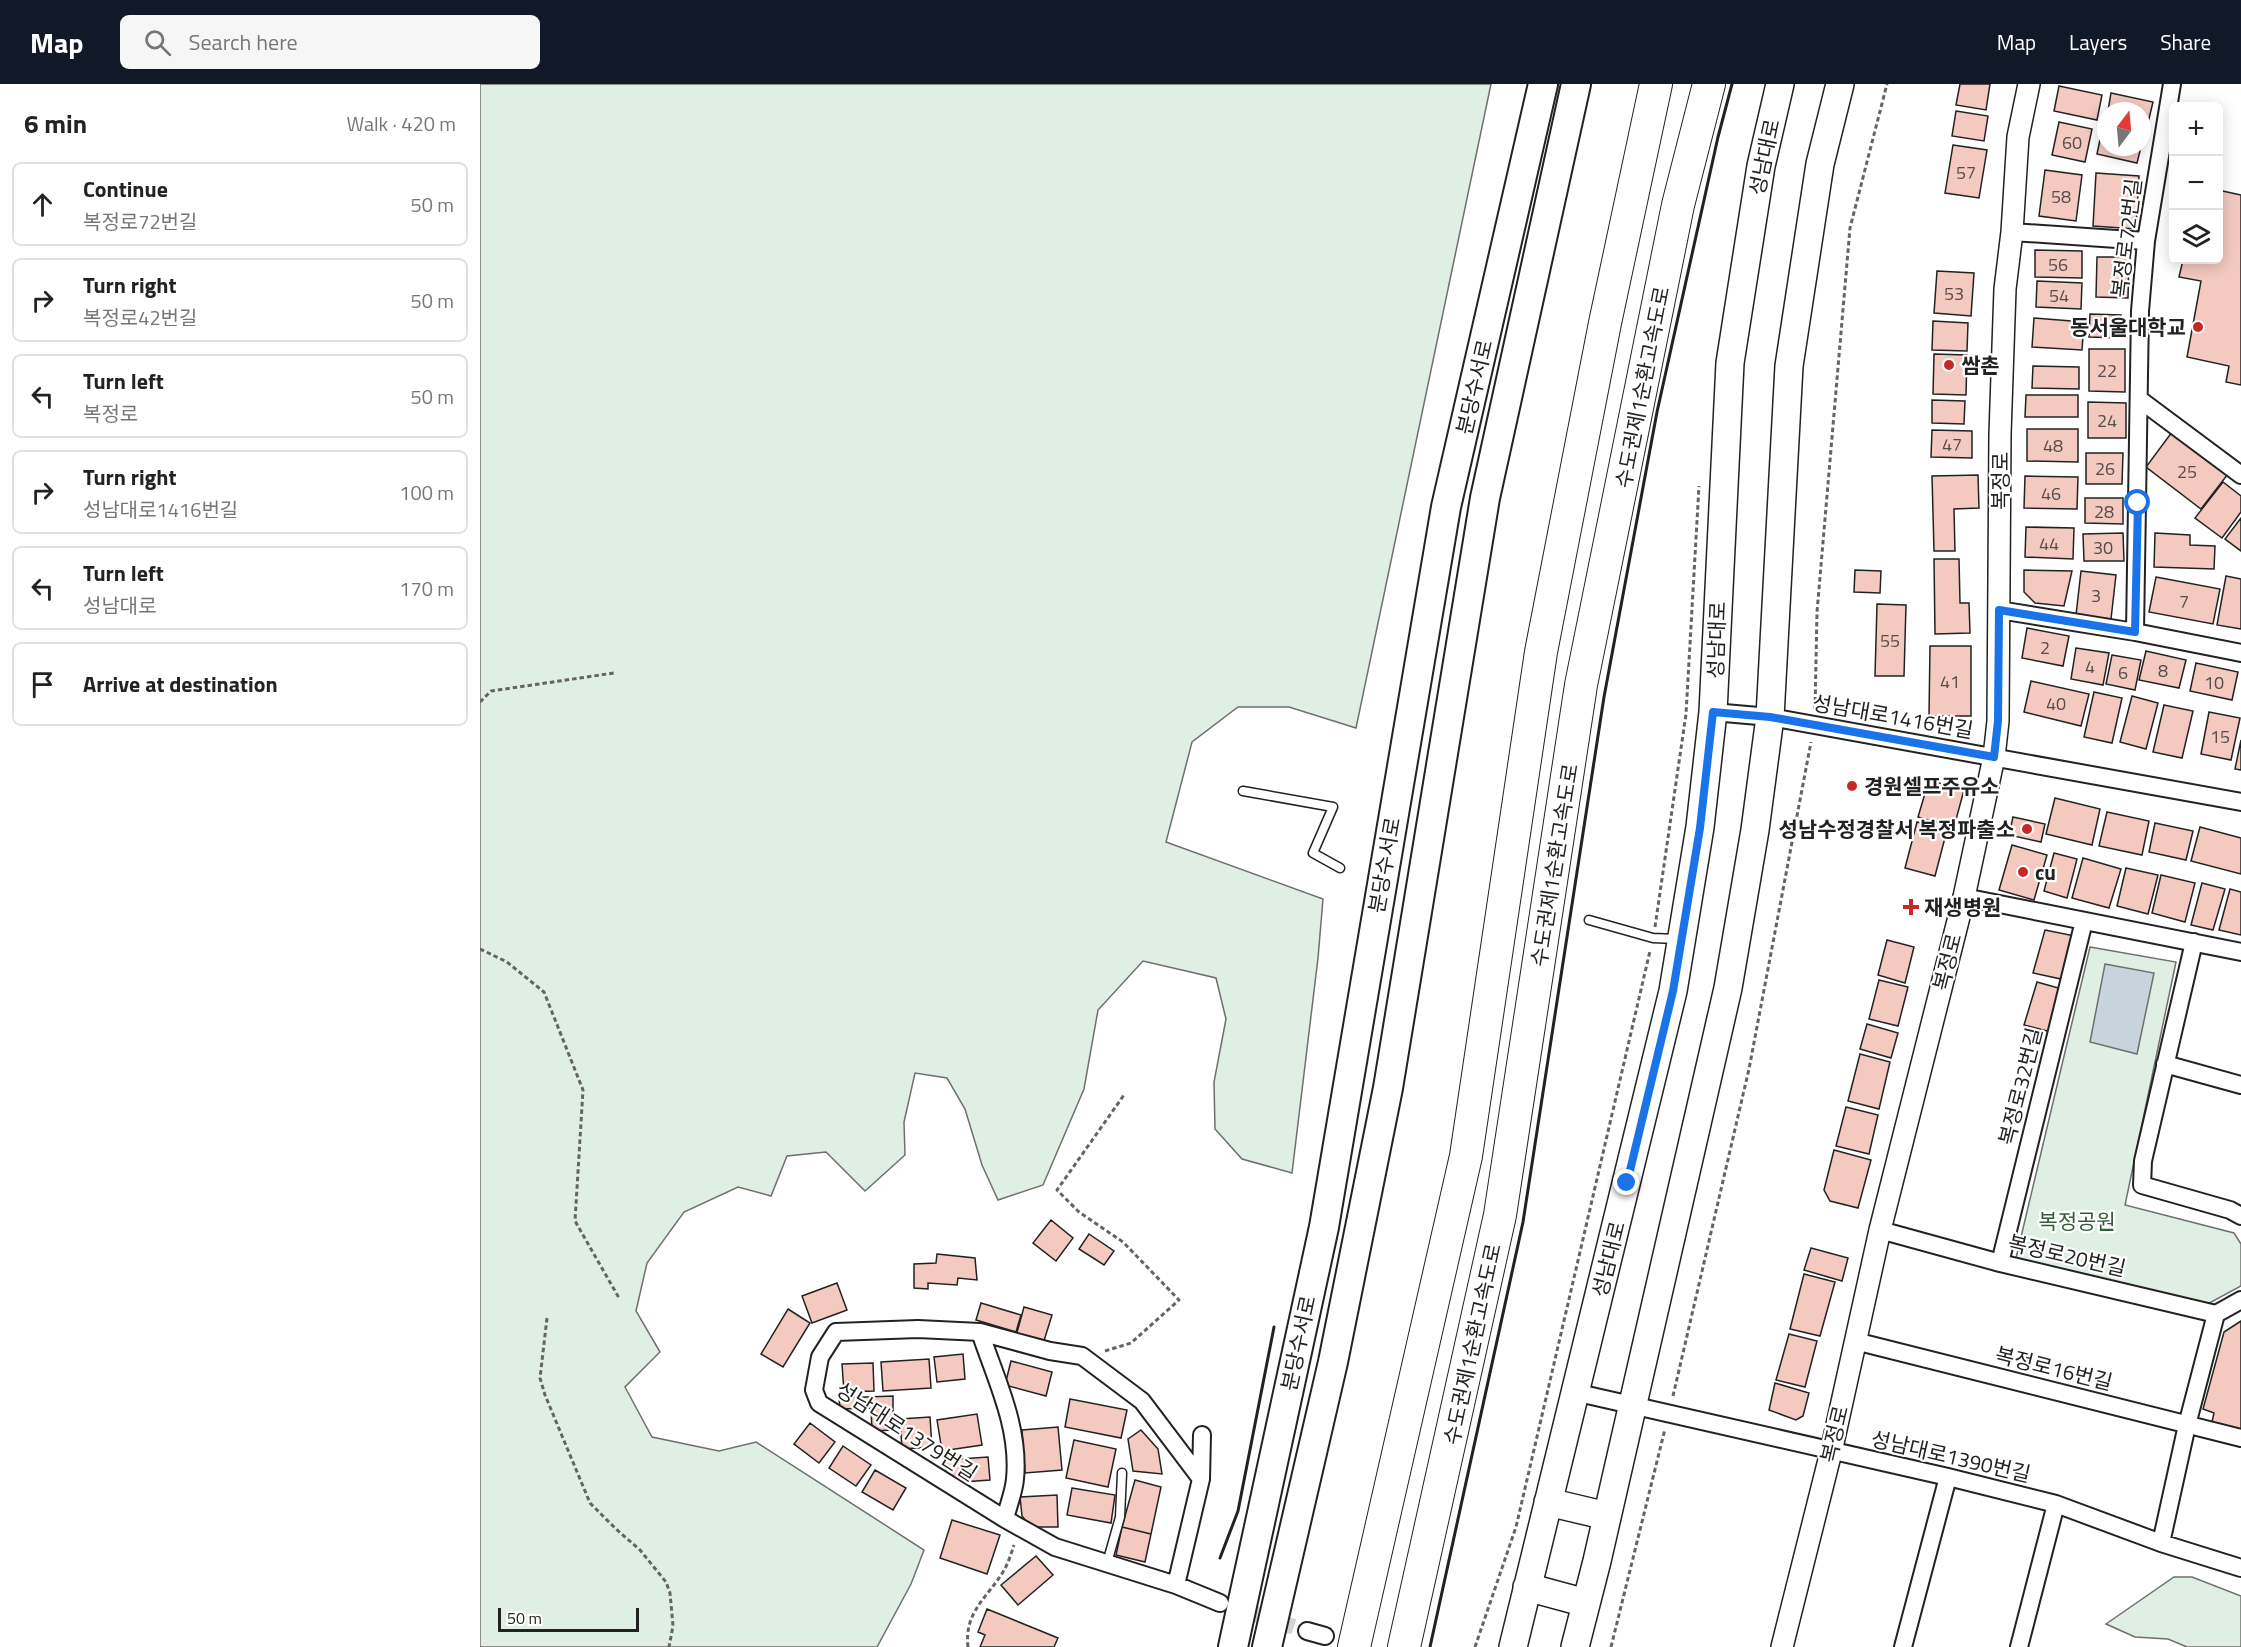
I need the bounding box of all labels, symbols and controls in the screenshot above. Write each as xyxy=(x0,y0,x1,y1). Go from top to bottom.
search box xyxy=(120,15,540,69)
text: Map xyxy=(30,21,84,64)
text: Search here xyxy=(189,25,298,59)
icon: search xyxy=(141,26,174,59)
text: Map xyxy=(1997,26,2036,58)
text: Layers xyxy=(2069,26,2127,58)
text: Share xyxy=(2160,26,2211,58)
north arrow xyxy=(2097,102,2151,156)
map controls xyxy=(2169,102,2223,264)
button: + xyxy=(2169,102,2223,156)
text: 6 min xyxy=(24,104,87,143)
text: Walk · 420 m xyxy=(347,108,456,139)
street label: 성남대로 xyxy=(1740,116,1788,198)
house number: 60 xyxy=(2062,129,2082,156)
button: − xyxy=(2169,156,2223,210)
house number: 57 xyxy=(1956,159,1976,186)
text: Continue xyxy=(83,172,168,206)
street label: 복정로72번길 xyxy=(2103,176,2149,300)
house number: 58 xyxy=(2051,183,2071,210)
icon: ahead xyxy=(26,188,59,221)
text: 50 m xyxy=(410,189,454,220)
text: 복정로72번길 xyxy=(83,206,197,237)
button: layers xyxy=(2169,210,2223,264)
house number: 56 xyxy=(2048,251,2068,278)
text: Turn right xyxy=(83,268,177,302)
house number: 53 xyxy=(1944,280,1964,307)
house number: 54 xyxy=(2049,282,2069,309)
street label: 수도권제1순환고속도로 xyxy=(1607,283,1677,491)
icon: right xyxy=(26,284,59,317)
text: 50 m xyxy=(410,285,454,316)
text: 복정로42번길 xyxy=(83,302,197,333)
place label: 동서울대학교 xyxy=(2070,311,2186,343)
marker: 동서울대학교 xyxy=(2191,320,2205,334)
street label: 분당수서로 xyxy=(1448,336,1500,438)
place label: 쌈촌 xyxy=(1961,349,2000,381)
house number: 22 xyxy=(2097,357,2117,384)
marker: 쌈촌 xyxy=(1942,358,1956,372)
text: Turn left xyxy=(83,364,164,398)
icon: left xyxy=(26,380,59,413)
text: 50 m xyxy=(410,381,454,412)
text: 복정로 xyxy=(83,398,138,429)
house number: 24 xyxy=(2097,407,2117,434)
house number: 47 xyxy=(1942,431,1962,458)
house number: 48 xyxy=(2043,432,2063,459)
street label: 복정로 xyxy=(1984,452,2016,510)
house number: 26 xyxy=(2095,455,2115,482)
house number: 25 xyxy=(2177,458,2197,485)
text: Turn right xyxy=(83,460,177,494)
icon: right xyxy=(26,476,59,509)
text: 100 m xyxy=(399,477,454,508)
house number: 46 xyxy=(2041,480,2061,507)
route start xyxy=(2124,489,2150,515)
text: 성남대로1416번길 xyxy=(83,494,238,525)
house number: 28 xyxy=(2094,498,2114,525)
house number: 44 xyxy=(2039,530,2059,557)
house number: 30 xyxy=(2093,534,2113,561)
text: Turn left xyxy=(83,556,164,590)
icon: left xyxy=(26,572,59,605)
text: 170 m xyxy=(399,573,454,604)
house number: 3 xyxy=(2091,582,2101,609)
house number: 7 xyxy=(2179,588,2189,615)
text: 성남대로 xyxy=(83,590,157,621)
street label: 성남대로 xyxy=(1699,601,1733,679)
house number: 55 xyxy=(1880,627,1900,654)
house number: 2 xyxy=(2040,634,2050,661)
house number: 4 xyxy=(2085,653,2095,680)
house number: 8 xyxy=(2158,657,2168,684)
house number: 6 xyxy=(2118,659,2128,686)
text: Arrive at destination xyxy=(83,667,278,701)
icon: arrive xyxy=(26,668,59,701)
house number: 41 xyxy=(1940,668,1960,695)
house number: 10 xyxy=(2204,669,2224,696)
street label: 성남대로1416번길 xyxy=(1810,686,1976,746)
house number: 40 xyxy=(2046,690,2066,717)
house number: 15 xyxy=(2210,723,2230,750)
street label: 수도권제1순환고속도로 xyxy=(1522,761,1586,969)
place label: 경원셀프주유소 xyxy=(1864,770,1999,802)
marker: 경원셀프주유소 xyxy=(1845,779,1859,793)
place label: 성남수정경찰서 복정파출소 xyxy=(1779,813,2015,845)
street label: 분당수서로 xyxy=(1360,815,1408,915)
marker: 성남수정경찰서 복정파출소 xyxy=(2020,822,2034,836)
place label: cu xyxy=(2035,856,2056,888)
marker: cu xyxy=(2016,865,2030,879)
place label: 재생병원 xyxy=(1924,891,2001,923)
marker: 재생병원 xyxy=(1902,898,1920,916)
street label: 복정로 xyxy=(1924,930,1970,994)
street label: 복정로32번길 xyxy=(1990,1024,2050,1148)
route end xyxy=(1613,1169,1639,1195)
park label: 복정공원 xyxy=(2038,1205,2116,1237)
street label: 성남대로 xyxy=(1583,1218,1633,1300)
street label: 복정로20번길 xyxy=(2005,1226,2129,1284)
street label: 수도권제1순환고속도로 xyxy=(1435,1240,1509,1448)
street label: 분당수서로 xyxy=(1272,1292,1324,1394)
street label: 복정로16번길 xyxy=(1992,1338,2116,1398)
street label: 성남대로1379번길 xyxy=(830,1373,984,1489)
street label: 복정로 xyxy=(1812,1402,1856,1466)
street label: 성남대로1390번길 xyxy=(1868,1422,2034,1490)
scale bar xyxy=(498,1605,639,1632)
text: 50 m xyxy=(507,1606,542,1630)

